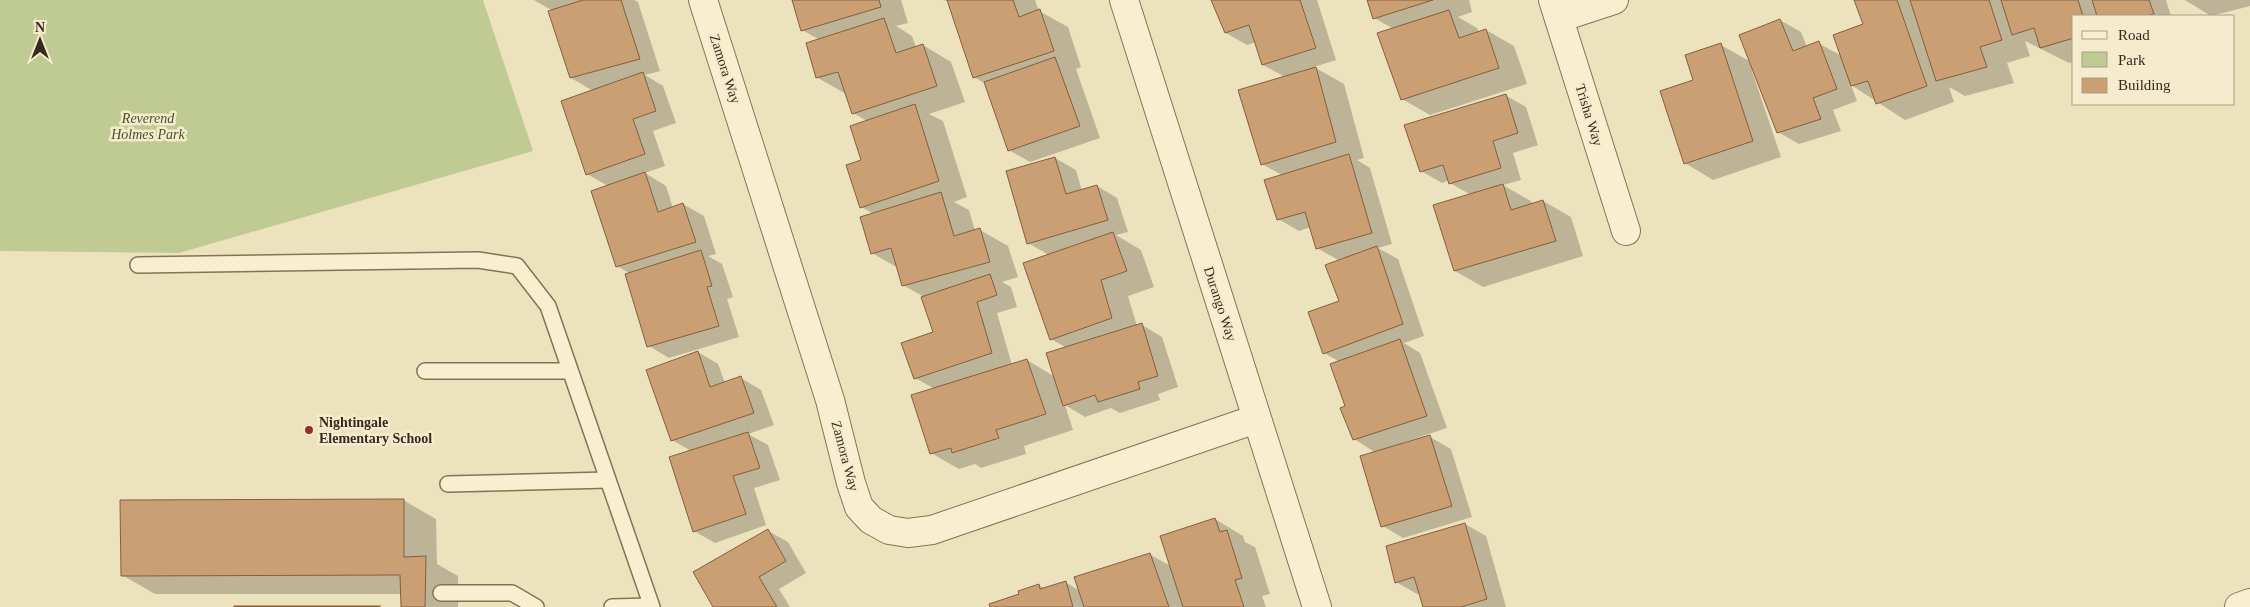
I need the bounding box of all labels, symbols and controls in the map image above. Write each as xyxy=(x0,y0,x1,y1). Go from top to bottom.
north arrow xyxy=(15,15,65,65)
legend xyxy=(2072,15,2235,105)
text: N xyxy=(35,20,45,35)
text: Road xyxy=(2118,27,2150,43)
street label: Zamora Way xyxy=(707,32,743,106)
text: Park xyxy=(2118,52,2146,68)
text: Building xyxy=(2118,77,2171,93)
street label: Trisha Way xyxy=(1572,82,1606,148)
park label: Reverend Holmes Park xyxy=(110,111,186,142)
street label: Durango Way xyxy=(1201,265,1239,343)
place label: Nightingale Elementary School xyxy=(319,415,432,446)
street label: Zamora Way xyxy=(828,419,862,493)
marker: Nightingale Elementary School xyxy=(303,424,315,436)

